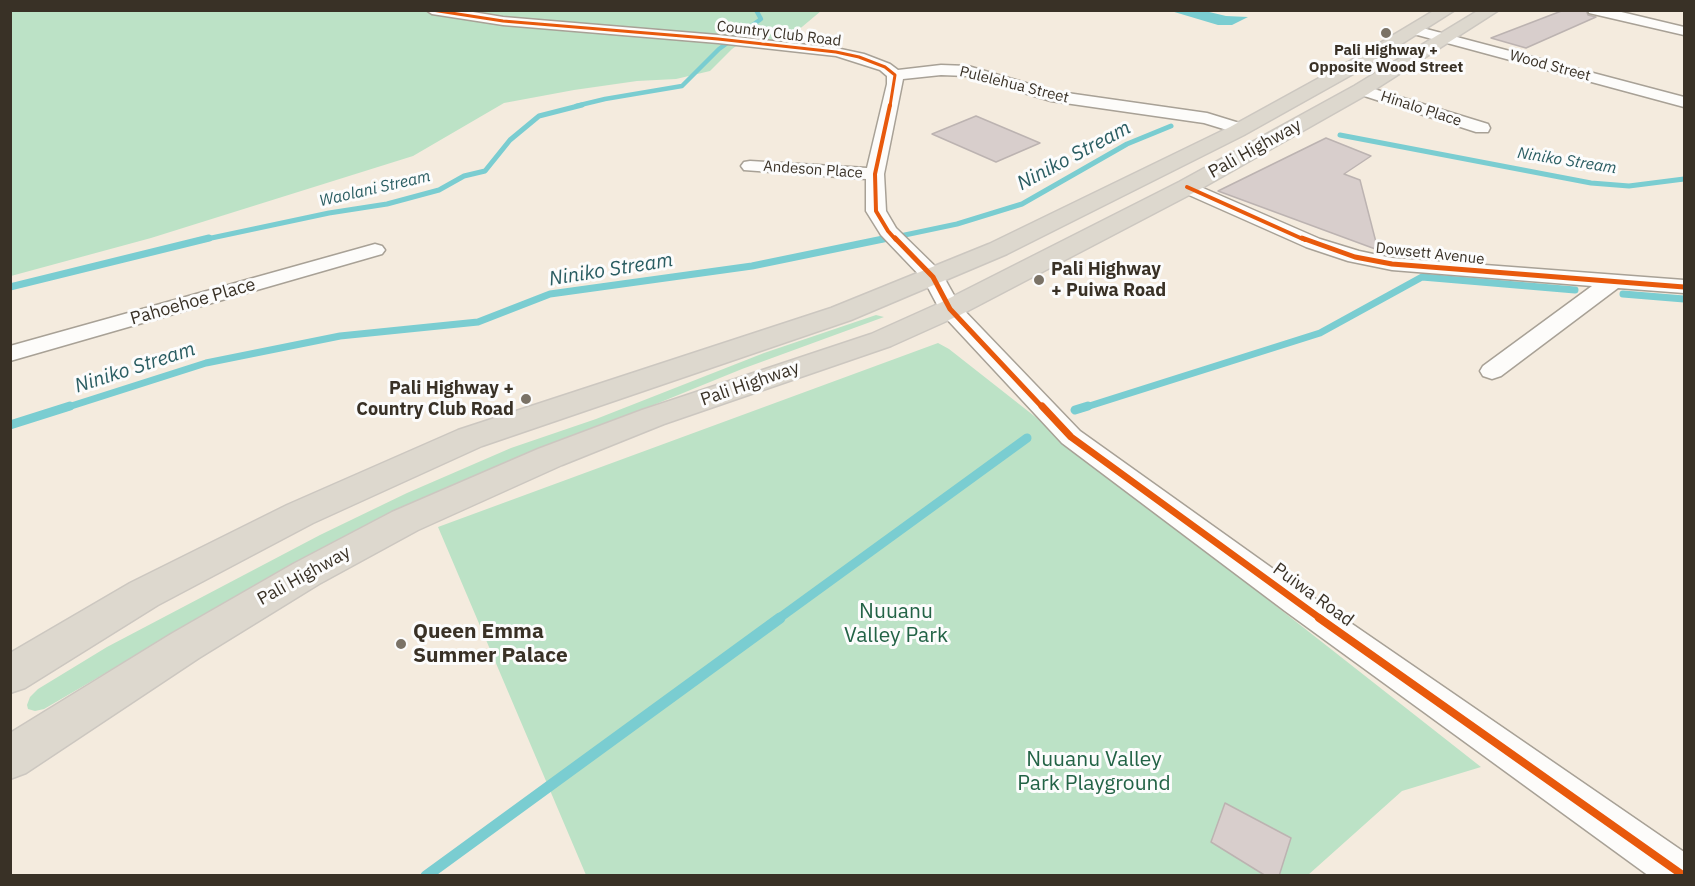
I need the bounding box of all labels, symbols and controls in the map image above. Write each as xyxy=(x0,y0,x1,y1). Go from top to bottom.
street label: Country Club Road xyxy=(716,17,842,51)
marker: Pali Highway + Opposite Wood Street xyxy=(1379,26,1393,40)
place label: Pali Highway + Opposite Wood Street xyxy=(1309,42,1463,77)
street label: Wood Street xyxy=(1507,47,1593,85)
street label: Pulelehua Street xyxy=(957,63,1071,107)
street label: Hinalo Place xyxy=(1378,87,1464,131)
street label: Pali Highway xyxy=(1205,115,1305,183)
water label: Niniko Stream xyxy=(1013,116,1135,196)
water label: Niniko Stream xyxy=(1516,144,1618,178)
street label: Andeson Place xyxy=(763,158,863,182)
water label: Waolani Stream xyxy=(318,167,432,211)
street label: Dowsett Avenue xyxy=(1375,239,1485,269)
water label: Niniko Stream xyxy=(547,248,675,292)
place label: Pali Highway + Puiwa Road xyxy=(1051,259,1166,302)
marker: Pali Highway + Puiwa Road xyxy=(1032,273,1046,287)
street label: Pahoehoe Place xyxy=(128,274,258,330)
water label: Niniko Stream xyxy=(72,337,198,399)
street label: Pali Highway xyxy=(698,357,802,411)
place label: Pali Highway + Country Club Road xyxy=(356,378,514,420)
marker: Pali Highway + Country Club Road xyxy=(519,392,533,406)
street label: Pali Highway xyxy=(254,542,354,610)
street label: Puiwa Road xyxy=(1268,558,1358,632)
park label: Nuuanu Valley Park xyxy=(844,599,948,649)
place label: Queen Emma Summer Palace xyxy=(413,619,568,669)
marker: Queen Emma Summer Palace xyxy=(394,637,408,651)
park label: Nuuanu Valley Park Playground xyxy=(1017,747,1171,797)

